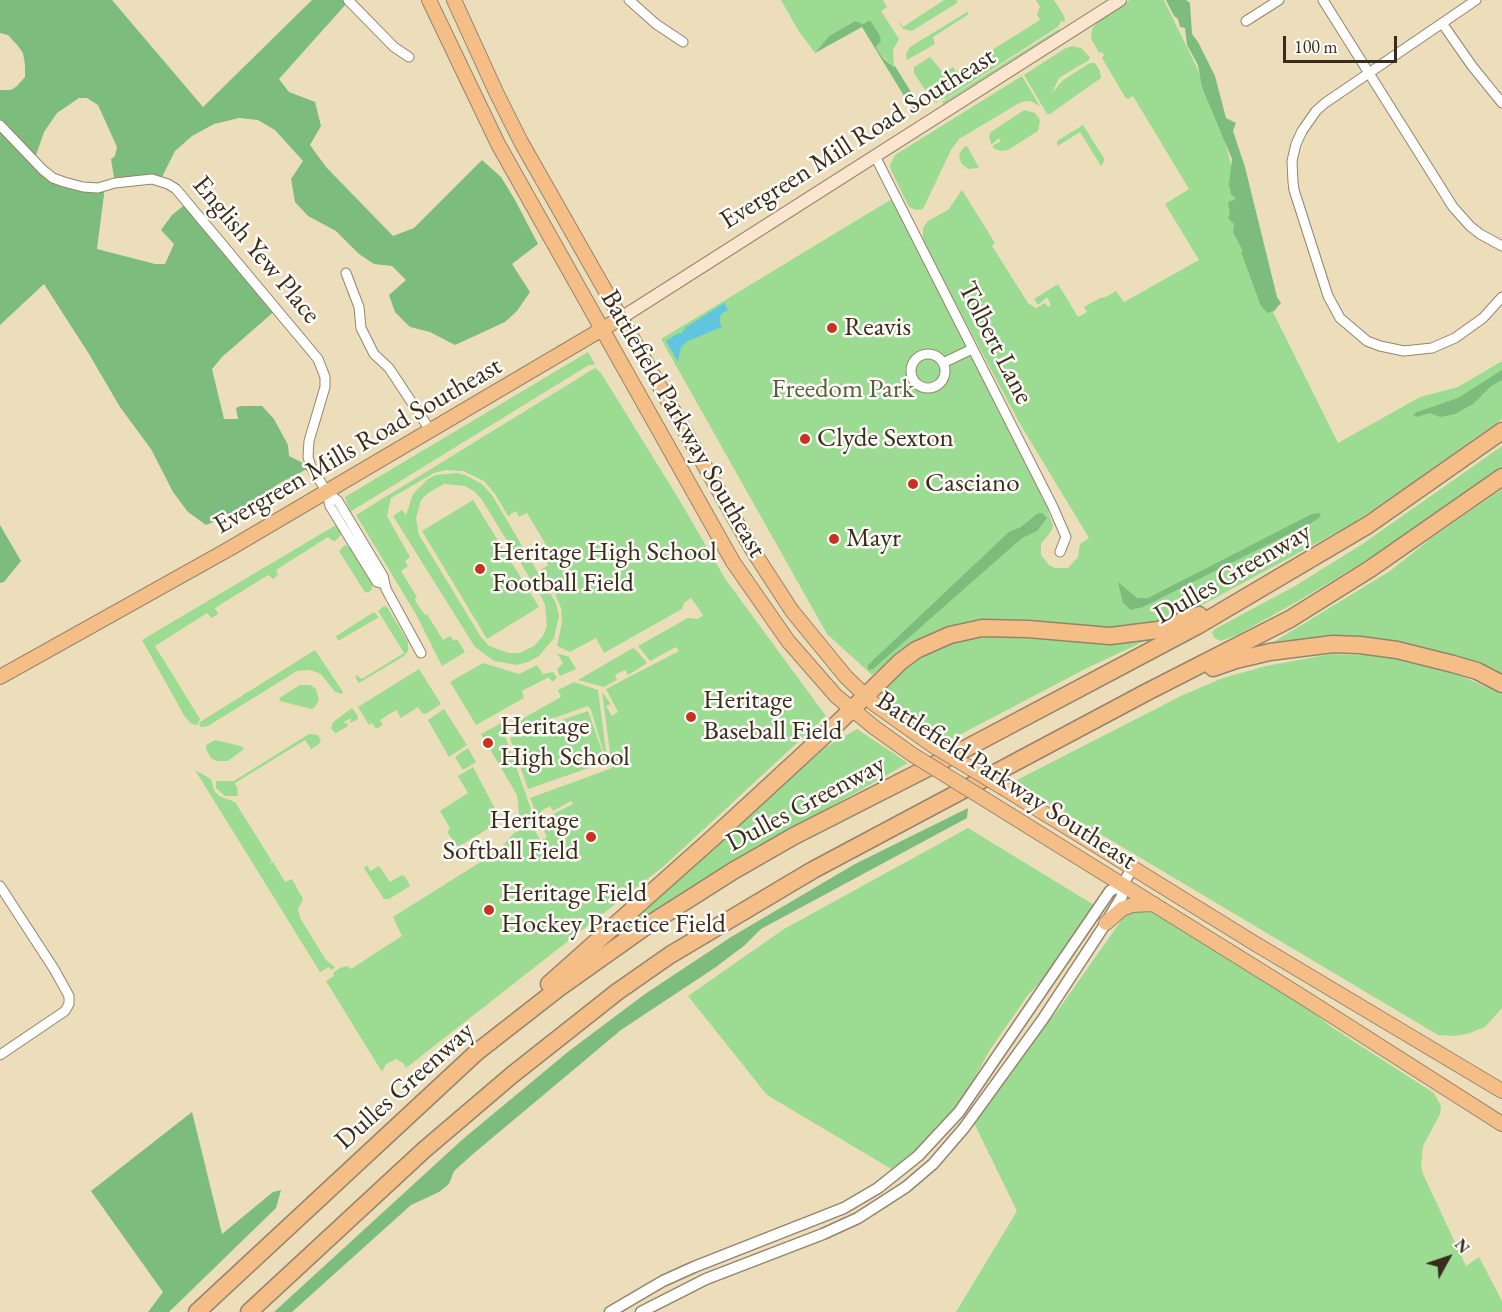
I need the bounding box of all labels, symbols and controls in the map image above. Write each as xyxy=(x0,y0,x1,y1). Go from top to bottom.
scale bar xyxy=(1286,24,1400,62)
text: 100 m xyxy=(1294,35,1338,58)
street label: Evergreen Mill Road Southeast xyxy=(714,41,1002,237)
street label: English Yew Place xyxy=(185,170,327,330)
street label: Tolbert Lane xyxy=(950,276,1040,410)
street label: Battlefield Parkway Southeast xyxy=(593,284,773,564)
place label: Reavis xyxy=(844,312,911,344)
marker: Reavis xyxy=(825,321,839,335)
street label: Evergreen Mills Road Southeast xyxy=(208,350,508,542)
park label: Freedom Park xyxy=(772,374,914,406)
place label: Clyde Sexton xyxy=(817,423,954,455)
marker: Clyde Sexton xyxy=(798,432,812,446)
place label: Casciano xyxy=(925,468,1020,500)
marker: Casciano xyxy=(906,477,920,491)
street label: Dulles Greenway xyxy=(1149,516,1317,632)
place label: Mayr xyxy=(846,523,901,555)
marker: Mayr xyxy=(827,532,841,546)
place label: Heritage High School Football Field xyxy=(492,537,717,600)
marker: Heritage High School Football Field xyxy=(473,562,487,576)
place label: Heritage Baseball Field xyxy=(703,685,842,748)
street label: Battlefield Parkway Southeast xyxy=(870,685,1142,877)
marker: Heritage Baseball Field xyxy=(684,710,698,724)
place label: Heritage High School xyxy=(500,711,630,774)
marker: Heritage High School xyxy=(481,736,495,750)
street label: Dulles Greenway xyxy=(721,748,891,860)
place label: Heritage Softball Field xyxy=(442,805,579,868)
marker: Heritage Softball Field xyxy=(584,830,598,844)
place label: Heritage Field Hockey Practice Field xyxy=(501,878,726,941)
marker: Heritage Field Hockey Practice Field xyxy=(482,903,496,917)
street label: Dulles Greenway xyxy=(329,1015,481,1157)
north arrow xyxy=(1418,1228,1478,1288)
text: N xyxy=(1450,1234,1474,1258)

